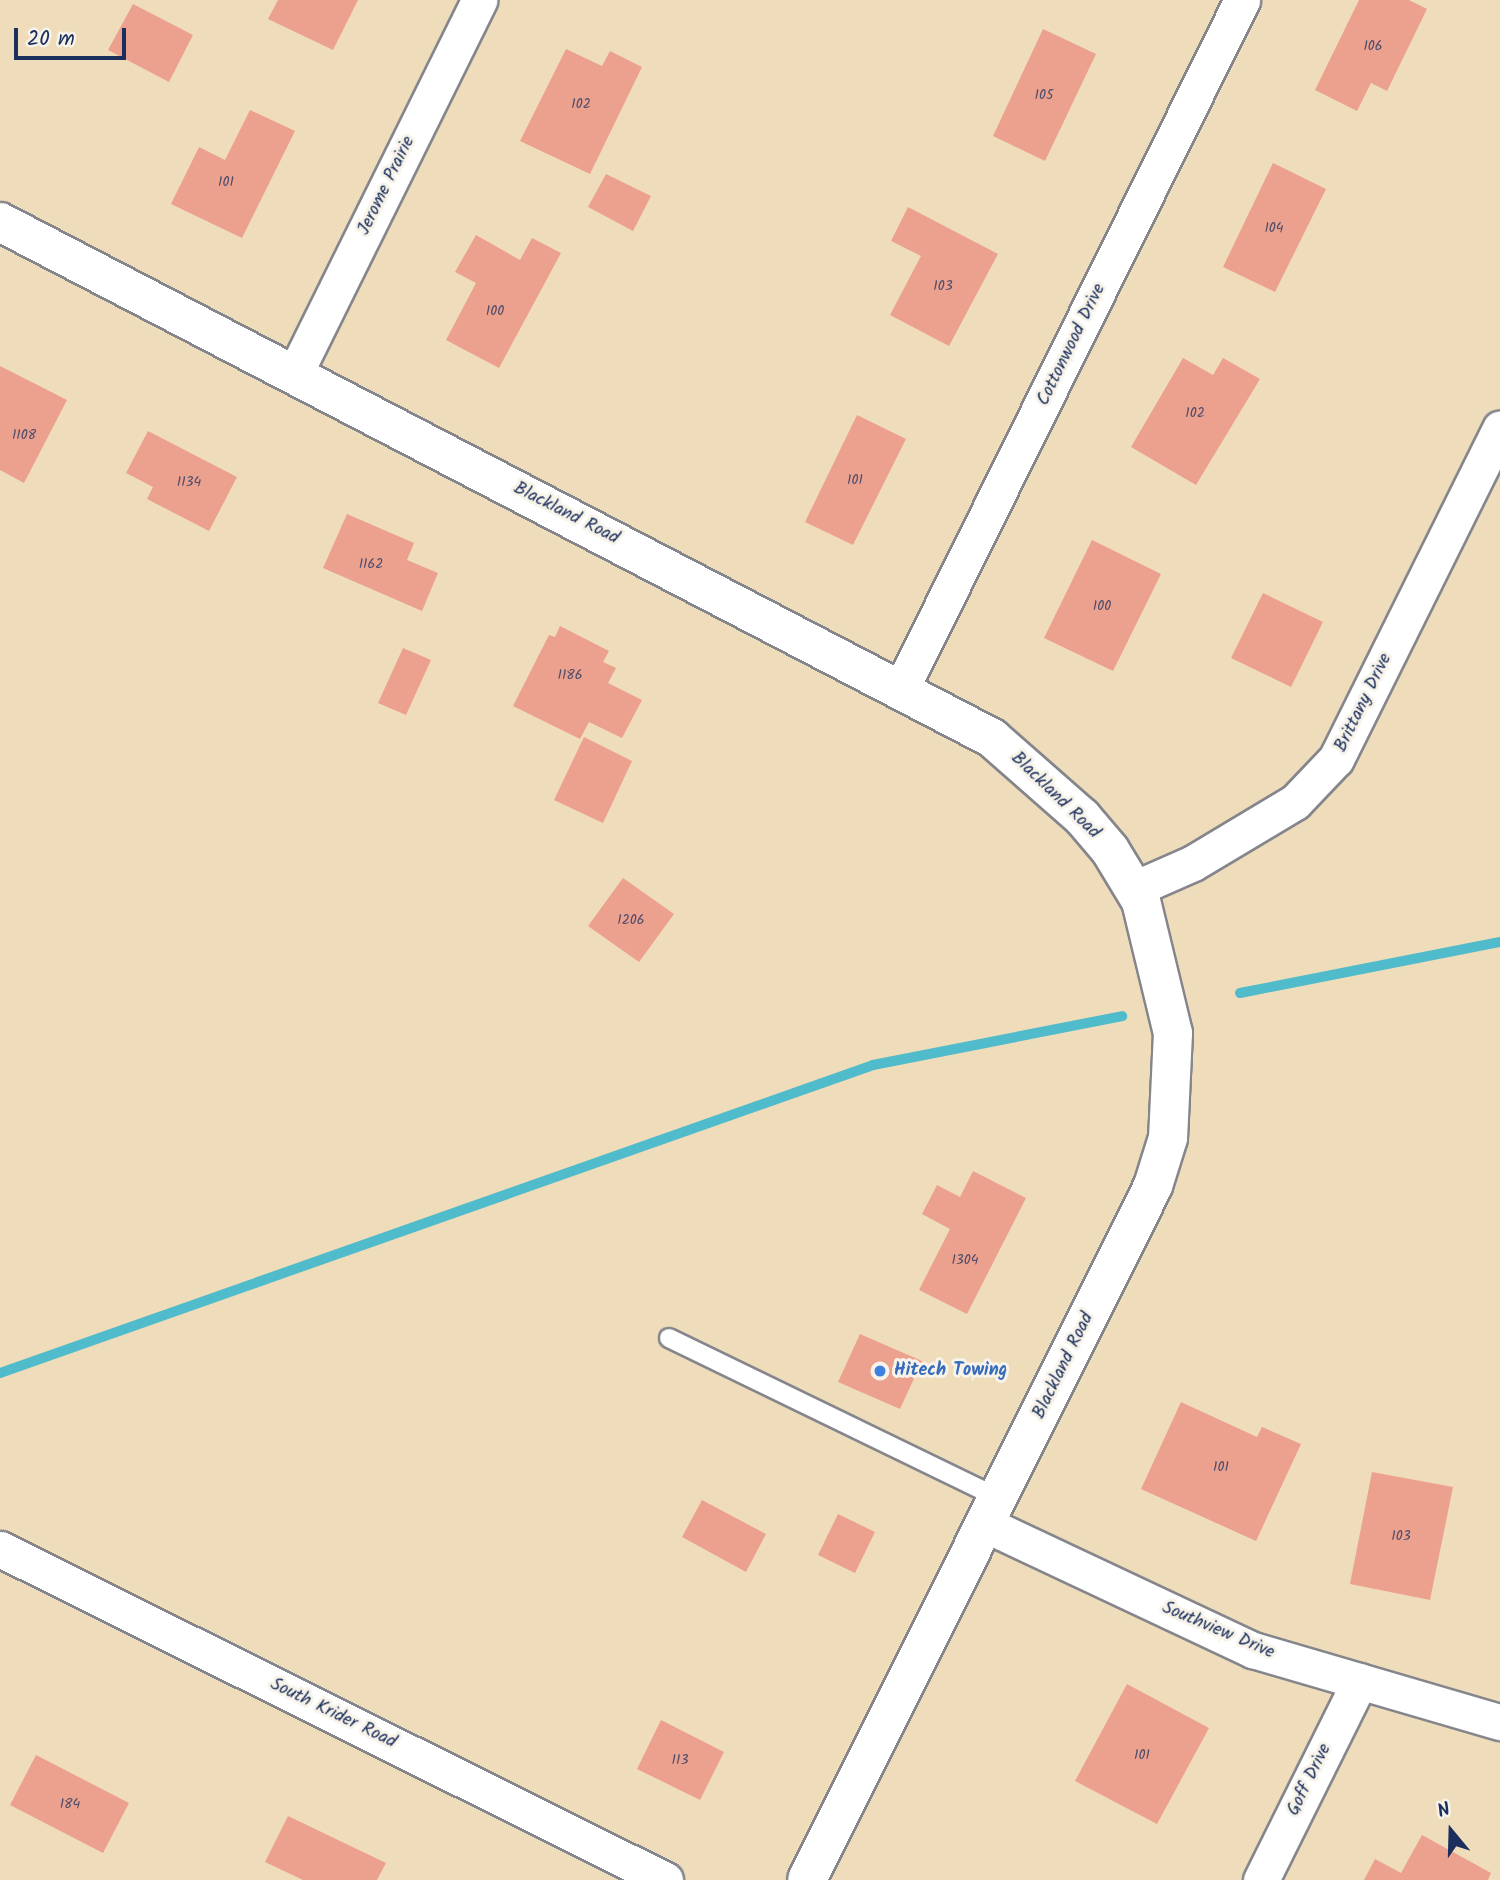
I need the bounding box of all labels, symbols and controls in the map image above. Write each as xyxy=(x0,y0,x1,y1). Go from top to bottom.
scale bar xyxy=(18,14,130,58)
text: 20 m xyxy=(27,23,75,56)
house number: 106 xyxy=(1363,38,1383,54)
house number: 105 xyxy=(1035,87,1053,103)
house number: 102 xyxy=(571,96,591,112)
street label: Jerome Prairie xyxy=(354,133,420,239)
house number: 101 xyxy=(218,174,234,190)
house number: 104 xyxy=(1264,220,1284,236)
house number: 103 xyxy=(933,278,953,294)
street label: Cottonwood Drive xyxy=(1033,281,1111,409)
house number: 100 xyxy=(486,303,504,319)
house number: 102 xyxy=(1185,405,1205,421)
house number: 1108 xyxy=(12,427,36,443)
house number: 101 xyxy=(847,472,863,488)
house number: 1134 xyxy=(177,474,201,490)
street label: Blackland Road xyxy=(510,478,622,550)
house number: 1162 xyxy=(359,556,383,572)
house number: 100 xyxy=(1093,598,1111,614)
street label: Brittany Drive xyxy=(1331,650,1397,756)
house number: 1186 xyxy=(557,667,583,683)
street label: Blackland Road xyxy=(1006,748,1104,844)
house number: 1206 xyxy=(617,912,645,928)
house number: 1304 xyxy=(951,1252,979,1268)
street label: Blackland Road xyxy=(1029,1309,1099,1423)
place label: Hitech Towing xyxy=(894,1360,1007,1382)
marker: Hitech Towing xyxy=(872,1363,888,1379)
house number: 101 xyxy=(1213,1459,1229,1475)
house number: 103 xyxy=(1391,1528,1411,1544)
street label: Southview Drive xyxy=(1159,1598,1277,1664)
street label: South Krider Road xyxy=(267,1674,399,1754)
street label: Goff Drive xyxy=(1283,1740,1337,1820)
house number: 101 xyxy=(1134,1747,1150,1763)
house number: 113 xyxy=(672,1752,688,1768)
text: N xyxy=(1434,1795,1455,1827)
house number: 184 xyxy=(60,1796,80,1812)
north arrow xyxy=(1416,1796,1486,1866)

